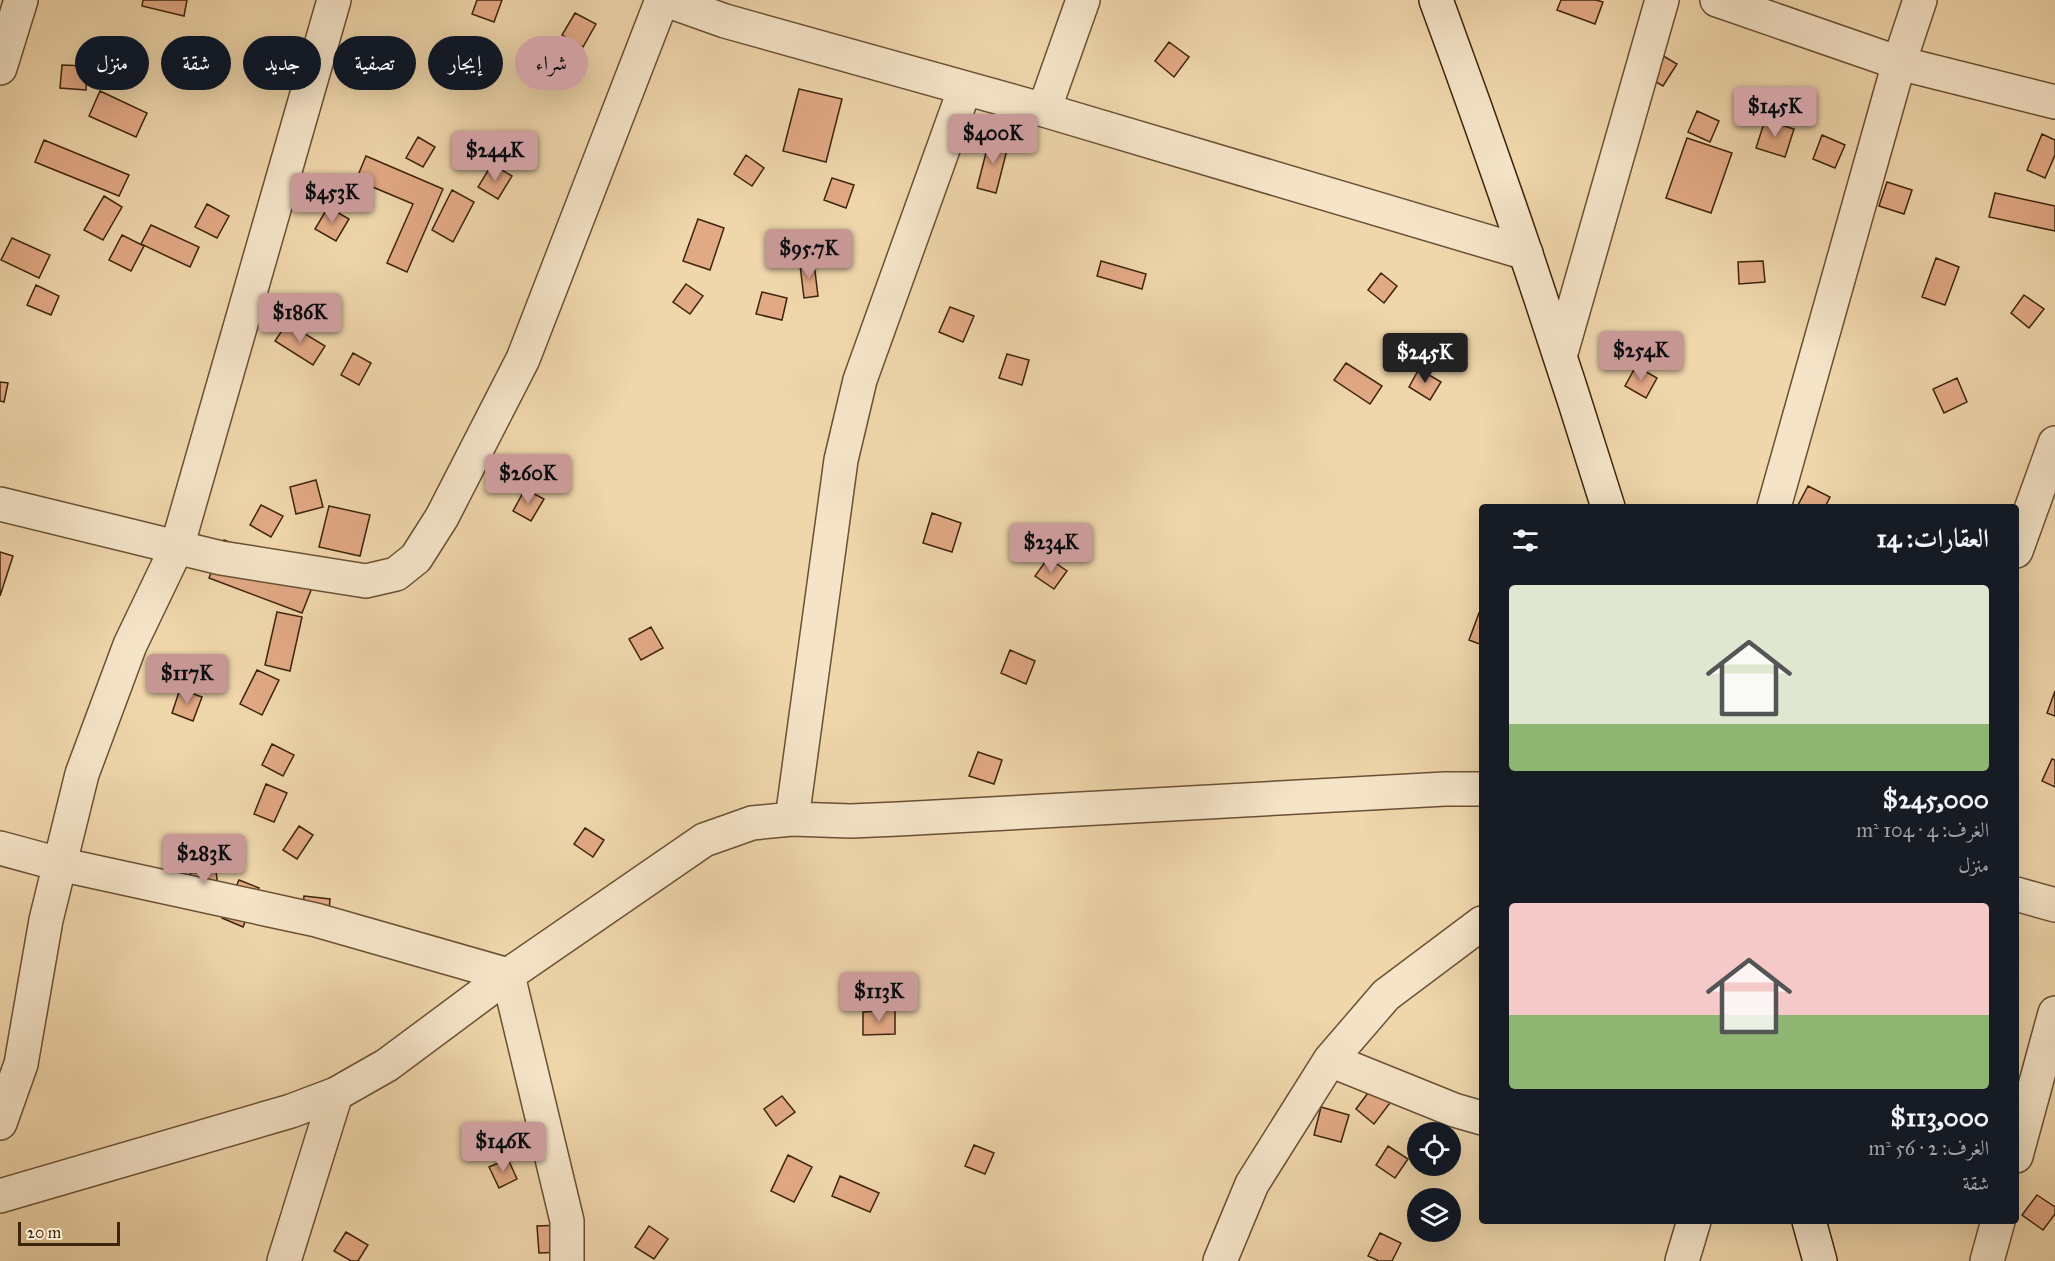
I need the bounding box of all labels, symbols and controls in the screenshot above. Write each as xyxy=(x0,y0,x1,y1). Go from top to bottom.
chip: منزل xyxy=(75,36,149,90)
chip: شقة xyxy=(161,36,231,90)
chip: جديد xyxy=(243,36,321,90)
chip: تصفية xyxy=(333,36,416,90)
chip: إيجار xyxy=(428,36,503,90)
chip: شراء xyxy=(515,36,588,90)
pin: $145K xyxy=(1733,87,1817,138)
text: $145K xyxy=(1748,94,1802,118)
pin: $400K xyxy=(951,114,1035,165)
text: $400K xyxy=(963,121,1023,145)
pin: $244K xyxy=(453,131,537,182)
text: $244K xyxy=(466,138,524,162)
pin: $453K xyxy=(290,173,374,224)
text: $453K xyxy=(305,180,359,204)
pin: $95.7K xyxy=(760,229,858,280)
text: $95.7K xyxy=(779,236,839,260)
pin: $186K xyxy=(258,293,342,344)
text: $186K xyxy=(273,300,327,324)
pin: $254K xyxy=(1599,331,1683,382)
pin: $245K xyxy=(1383,333,1467,384)
text: $254K xyxy=(1613,338,1669,362)
text: $245K xyxy=(1397,340,1453,364)
pin: $260K xyxy=(486,454,570,505)
text: $260K xyxy=(499,461,557,485)
text: العقارات: 14 xyxy=(1877,522,1989,554)
pin: $234K xyxy=(1009,523,1093,574)
icon: filters xyxy=(1509,524,1542,557)
text: $234K xyxy=(1023,530,1079,554)
icon: home xyxy=(1695,624,1803,732)
pin: $117K xyxy=(145,654,229,705)
text: $117K xyxy=(161,661,213,685)
text: $245,000 xyxy=(1883,783,1989,815)
text: الغرف: 4 · 104 m² xyxy=(1856,818,1989,842)
pin: $283K xyxy=(162,834,246,885)
text: $283K xyxy=(177,841,231,865)
text: منزل xyxy=(1958,853,1989,877)
icon: home xyxy=(1695,942,1803,1050)
pin: $113K xyxy=(837,972,921,1023)
text: $113K xyxy=(854,979,904,1003)
text: $113,000 xyxy=(1890,1101,1989,1133)
pin: $146K xyxy=(461,1122,545,1173)
map controls xyxy=(1407,1122,1461,1242)
button: locate xyxy=(1407,1122,1461,1176)
text: $146K xyxy=(475,1129,531,1153)
text: الغرف: 2 · 56 m² xyxy=(1869,1136,1989,1160)
text: شقة xyxy=(1963,1171,1989,1195)
button: layers xyxy=(1407,1188,1461,1242)
scale bar xyxy=(18,1219,120,1246)
text: 20 m xyxy=(27,1223,61,1242)

